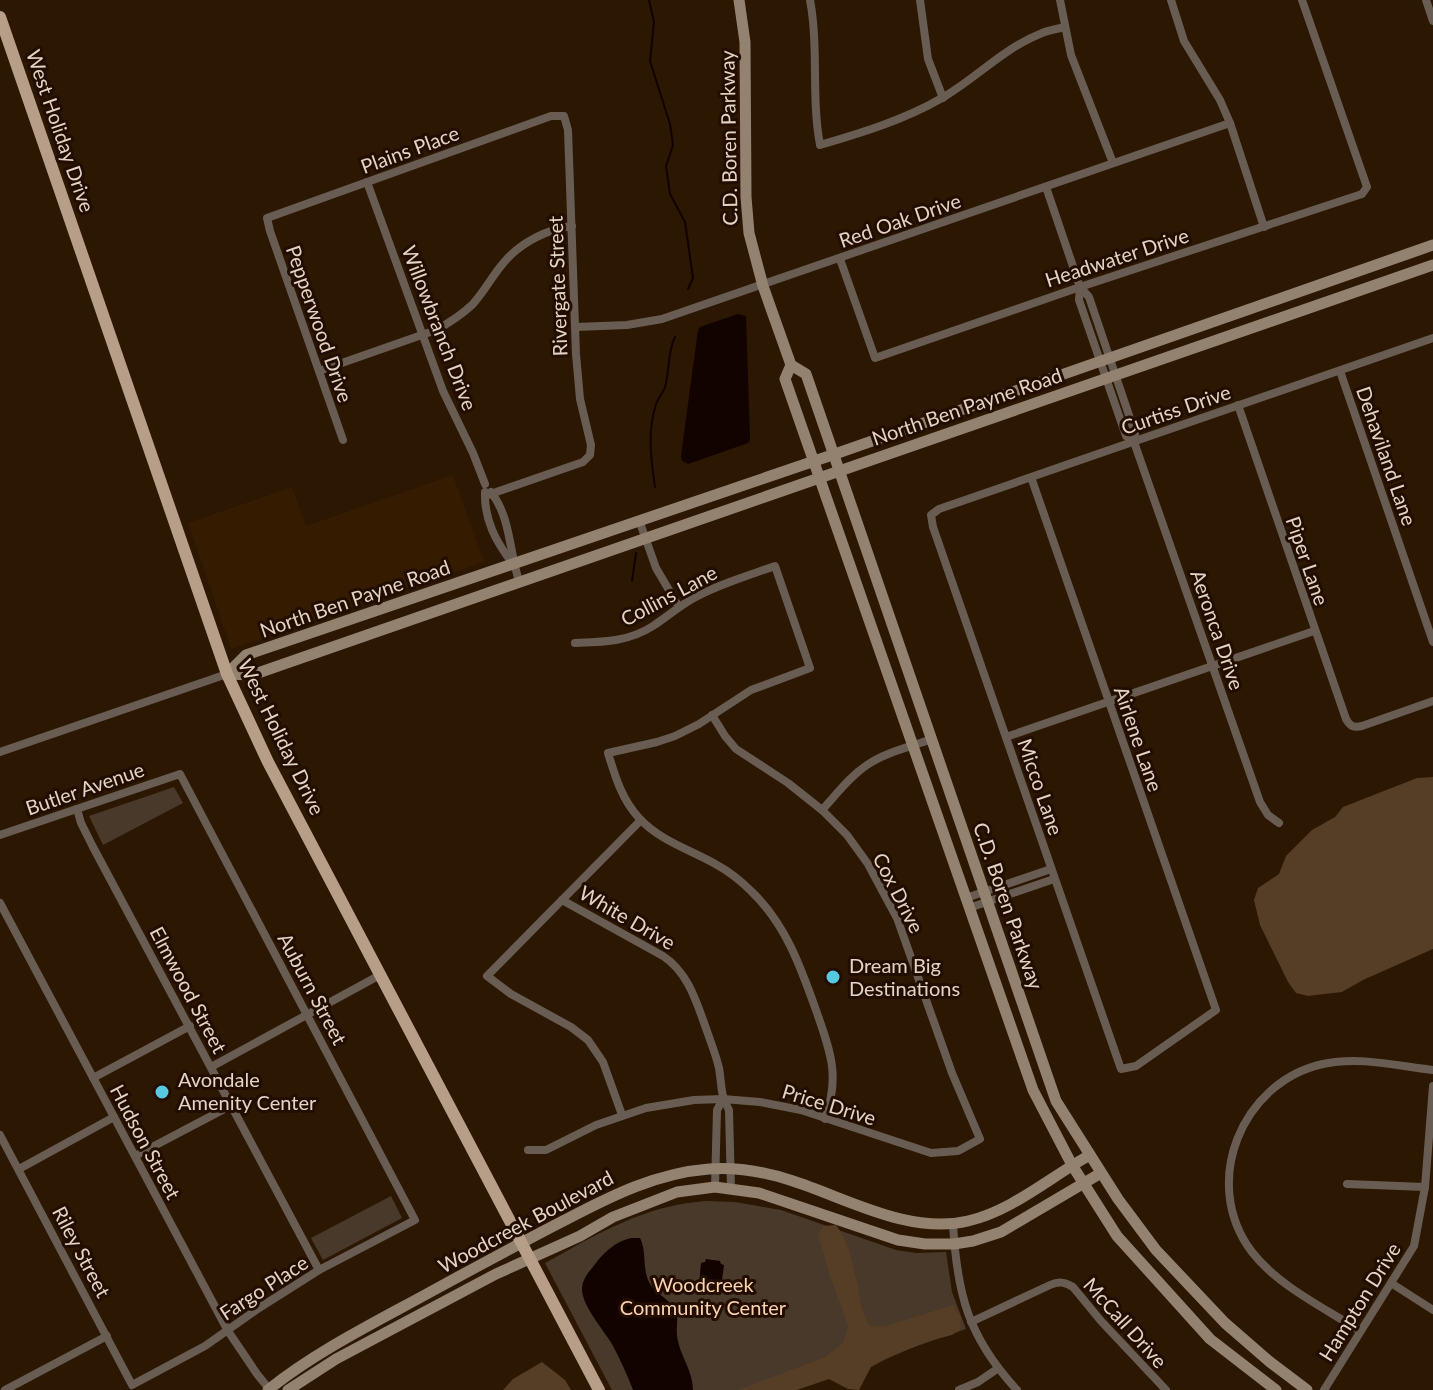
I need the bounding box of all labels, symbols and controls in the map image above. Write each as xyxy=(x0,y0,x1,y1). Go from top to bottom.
street label: West Holiday Drive xyxy=(22,46,100,215)
street label: C.D. Boren Parkway xyxy=(714,50,742,226)
street label: Plains Place xyxy=(357,120,462,178)
street label: Red Oak Drive xyxy=(836,188,964,252)
street label: Rivergate Street xyxy=(543,215,571,357)
street label: Headwater Drive xyxy=(1042,223,1191,292)
street label: Pepperwood Drive xyxy=(282,242,358,405)
street label: Willowbranch Drive xyxy=(397,242,482,413)
street label: North Ben Payne Road xyxy=(868,362,1065,450)
street label: Curtiss Drive xyxy=(1118,379,1234,439)
street label: Dehaviland Lane xyxy=(1352,383,1422,528)
street label: Piper Lane xyxy=(1282,513,1334,608)
street label: North Ben Payne Road xyxy=(256,554,453,642)
street label: Collins Lane xyxy=(616,560,721,631)
street label: Aeronca Drive xyxy=(1186,566,1250,693)
street label: West Holiday Drive xyxy=(234,655,330,818)
street label: Airlene Lane xyxy=(1110,683,1168,794)
street label: Micco Lane xyxy=(1013,735,1069,838)
street label: Butler Avenue xyxy=(22,757,147,820)
street label: C.D. Boren Parkway xyxy=(969,819,1049,993)
street label: Cox Drive xyxy=(868,848,929,937)
street label: White Drive xyxy=(575,880,680,954)
street label: Elmwood Street xyxy=(145,922,232,1057)
street label: Auburn Street xyxy=(273,929,352,1048)
place label: Dream Big Destinations xyxy=(849,953,960,1000)
marker: Dream Big Destinations xyxy=(824,968,842,986)
place label: Avondale Amenity Center xyxy=(178,1067,317,1114)
street label: Price Drive xyxy=(780,1078,879,1130)
street label: Hudson Street xyxy=(106,1080,186,1203)
marker: Avondale Amenity Center xyxy=(153,1083,171,1101)
street label: Woodcreek Boulevard xyxy=(434,1165,617,1277)
street label: Riley Street xyxy=(48,1202,116,1301)
street label: Hampton Drive xyxy=(1313,1238,1405,1365)
street label: Fargo Place xyxy=(215,1250,312,1324)
park label: Woodcreek Community Center xyxy=(620,1272,787,1319)
street label: McCall Drive xyxy=(1079,1272,1173,1372)

